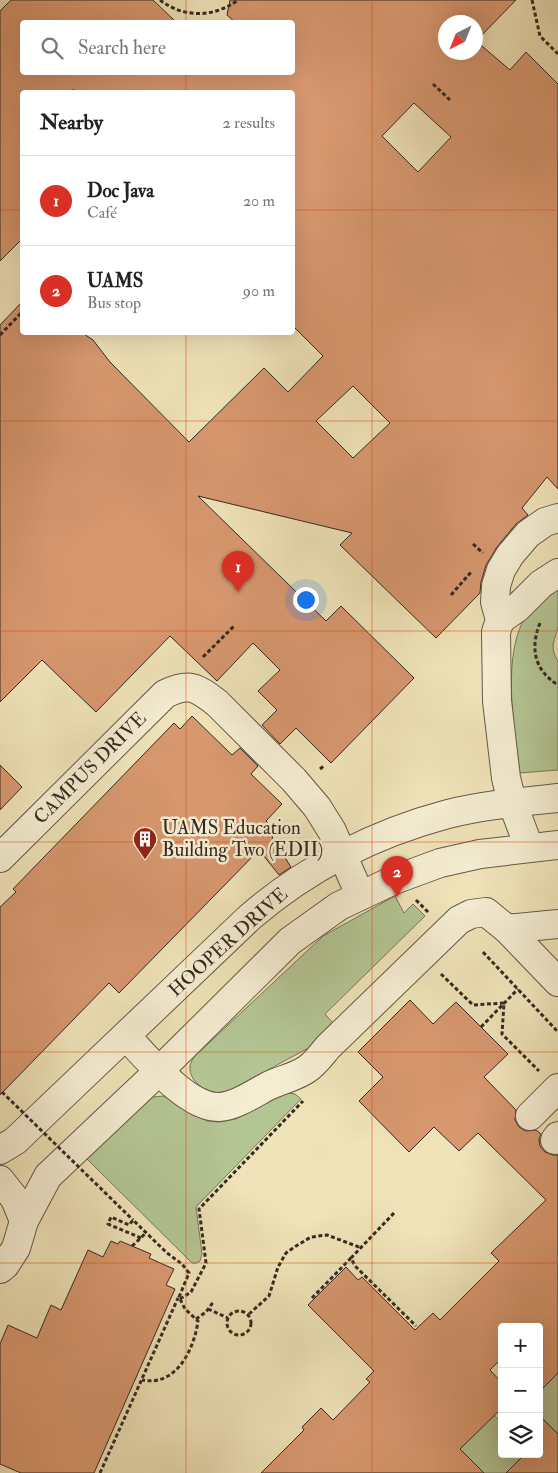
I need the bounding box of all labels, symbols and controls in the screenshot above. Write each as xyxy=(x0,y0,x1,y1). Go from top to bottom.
north arrow xyxy=(438,15,483,60)
search box xyxy=(20,20,295,75)
icon: search xyxy=(38,34,66,62)
text: Search here xyxy=(78,36,166,60)
text: Nearby xyxy=(40,109,103,136)
text: 2 results xyxy=(222,113,275,133)
text: Doc Java xyxy=(87,179,154,203)
text: 1 xyxy=(53,191,59,211)
text: 20 m xyxy=(243,191,275,211)
text: Café xyxy=(87,203,117,223)
text: UAMS xyxy=(87,269,143,293)
text: 2 xyxy=(52,281,60,301)
text: 90 m xyxy=(243,281,275,301)
text: Bus stop xyxy=(87,293,141,313)
pin: 1 xyxy=(222,551,254,592)
your location xyxy=(293,587,319,613)
street label: CAMPUS DRIVE xyxy=(29,706,152,829)
place label: UAMS Education Building Two (EDII) xyxy=(162,816,323,862)
building icon: UAMS Education Building Two (EDII) xyxy=(132,826,158,860)
pin: 2 xyxy=(381,856,413,897)
street label: HOOPER DRIVE xyxy=(163,882,293,1002)
map controls xyxy=(498,1323,543,1458)
button: + xyxy=(498,1323,543,1368)
button: − xyxy=(498,1368,543,1413)
button: layers xyxy=(498,1413,543,1458)

